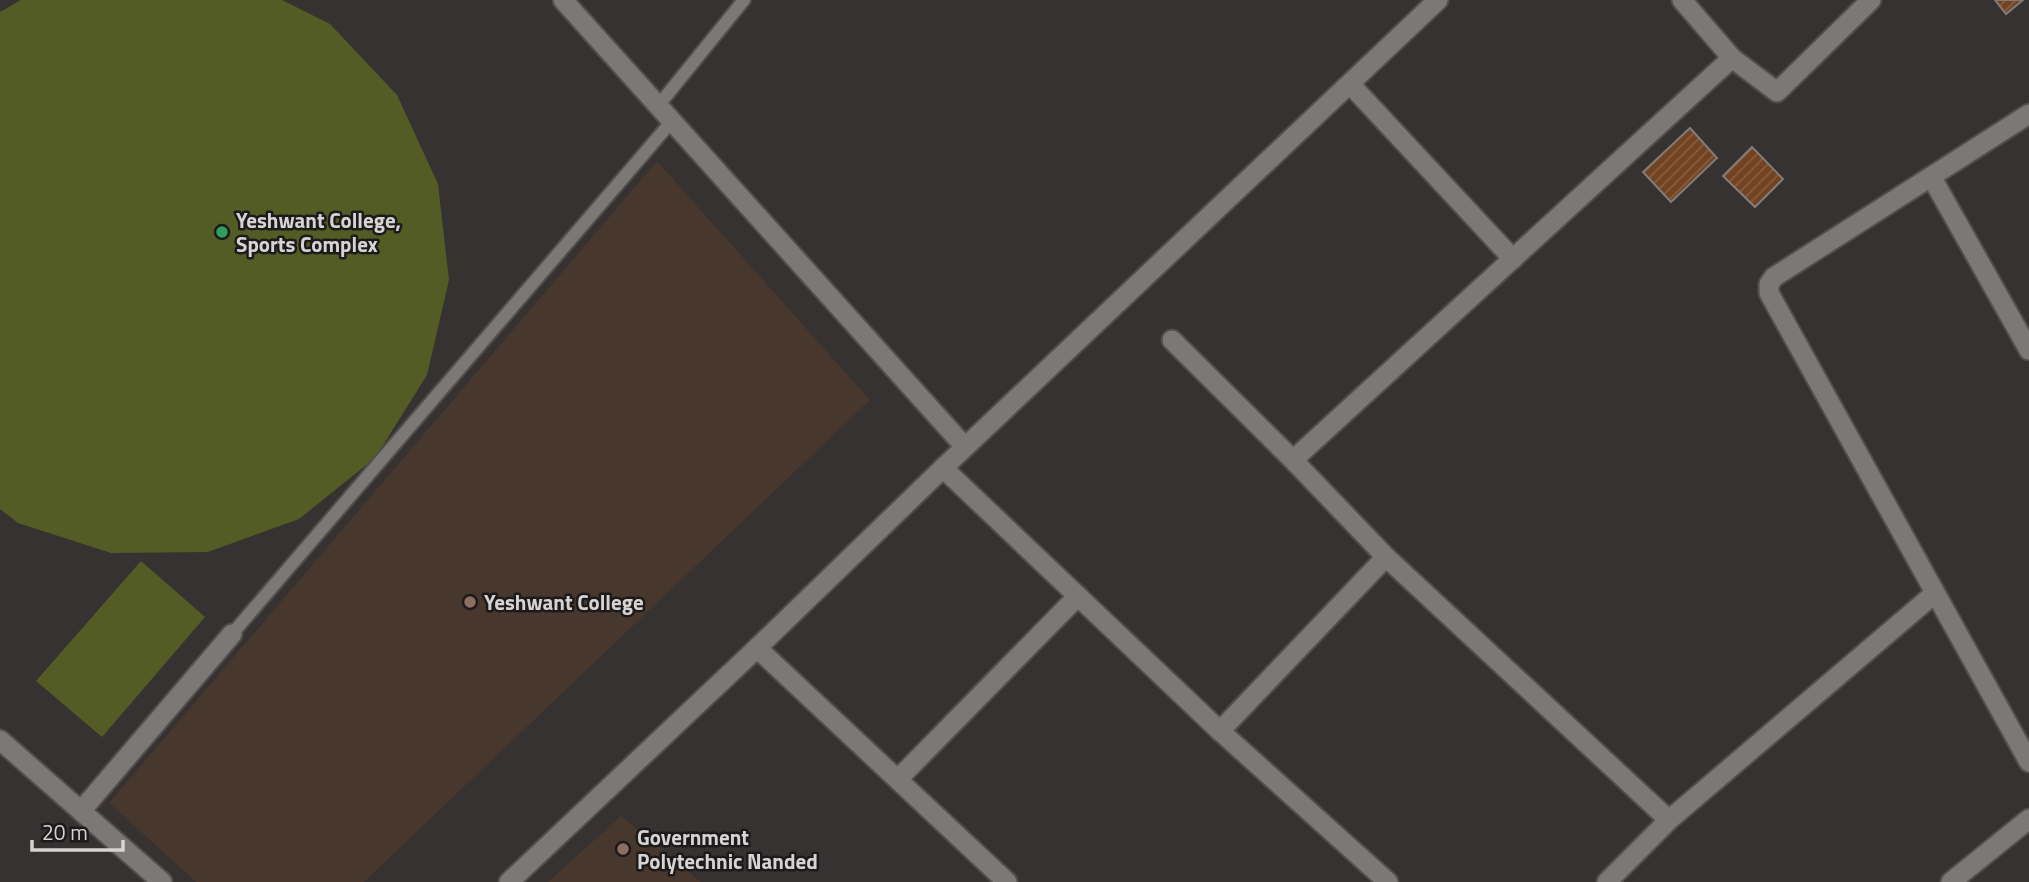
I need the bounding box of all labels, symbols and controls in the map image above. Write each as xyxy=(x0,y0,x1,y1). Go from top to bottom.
place label: Yeshwant College, Sports Complex xyxy=(236,204,401,260)
marker: Yeshwant College, Sports Complex xyxy=(214,224,230,240)
place label: Yeshwant College xyxy=(484,586,644,618)
marker: Yeshwant College xyxy=(462,594,478,610)
scale bar xyxy=(32,808,122,852)
text: 20 m xyxy=(42,816,88,848)
place label: Government Polytechnic Nanded xyxy=(637,821,818,877)
marker: Government Polytechnic Nanded xyxy=(615,841,631,857)

